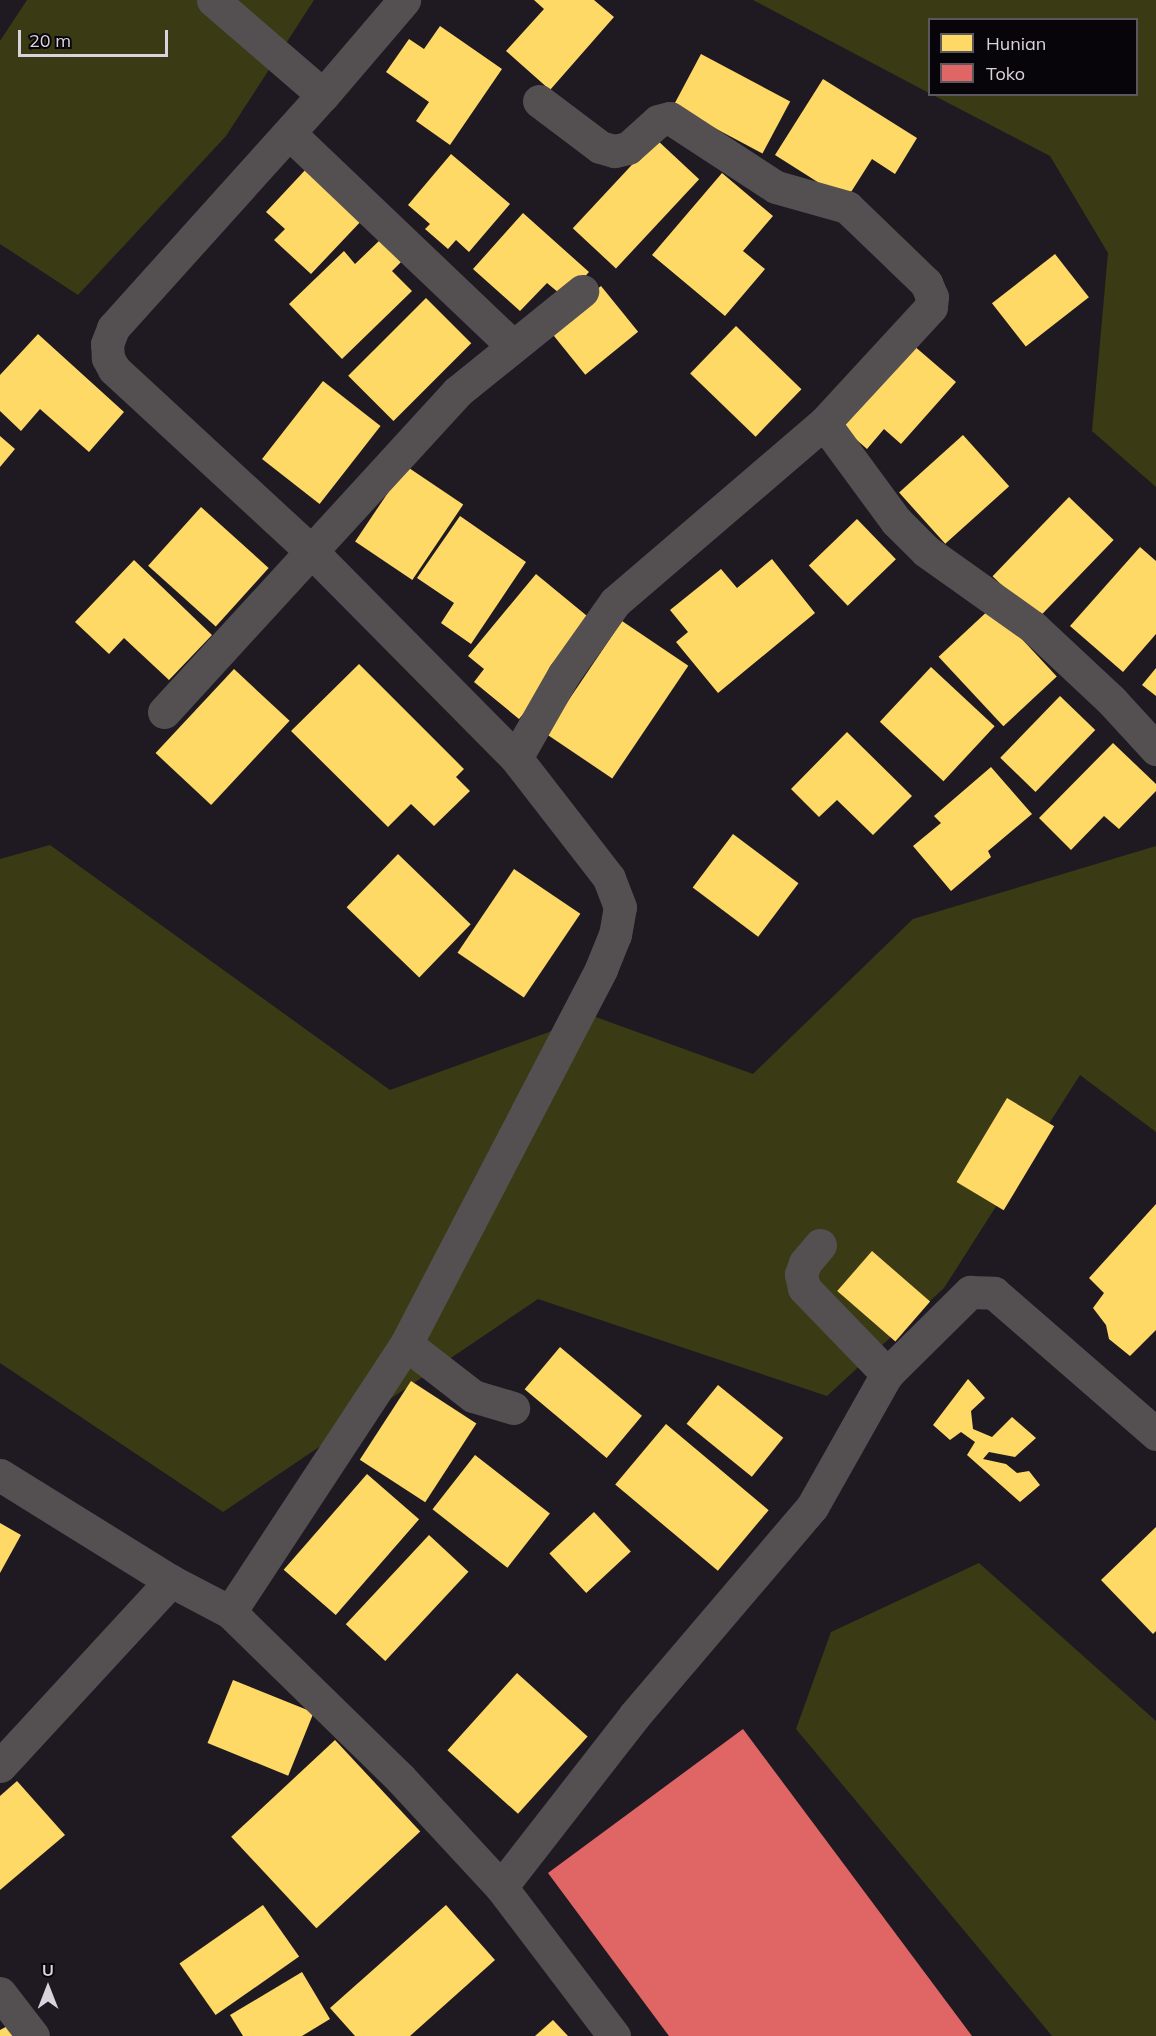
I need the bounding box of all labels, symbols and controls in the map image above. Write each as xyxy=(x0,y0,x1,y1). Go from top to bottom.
scale bar xyxy=(21,18,171,56)
legend xyxy=(928,18,1138,96)
text: 20 m xyxy=(29,29,71,52)
text: Hunian xyxy=(986,32,1046,55)
text: Toko xyxy=(986,62,1025,85)
north arrow xyxy=(18,1958,78,2018)
text: U xyxy=(42,1960,54,1980)

